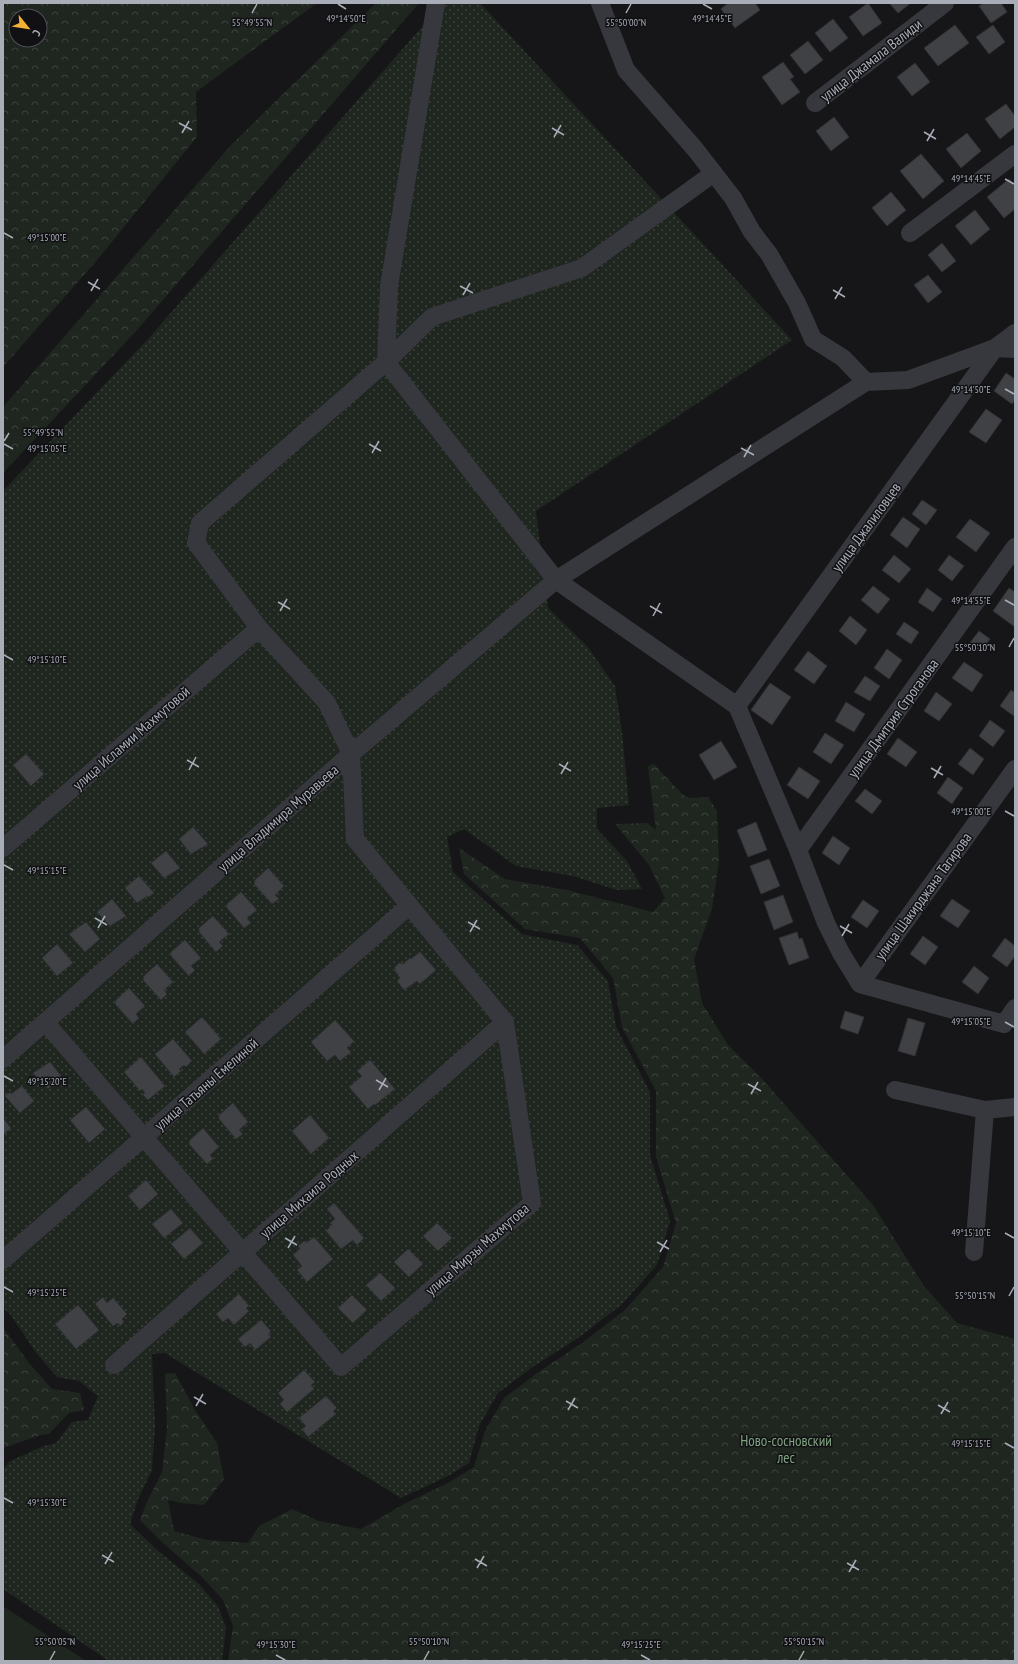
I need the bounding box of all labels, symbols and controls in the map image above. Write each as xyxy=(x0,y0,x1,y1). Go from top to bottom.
north arrow xyxy=(8,8,48,48)
text: 49°14'50"E xyxy=(326,12,366,25)
text: 49°14'45"E xyxy=(692,12,732,25)
street label: улица Джамала Валиди xyxy=(816,14,926,106)
text: 55°49'55"N xyxy=(232,16,272,29)
text: 55°50'00"N xyxy=(606,16,646,29)
text: С xyxy=(29,27,44,39)
text: 49°14'45"E xyxy=(951,172,991,185)
text: 49°15'00"E xyxy=(27,231,67,244)
text: 49°14'50"E xyxy=(951,383,991,396)
text: 55°49'55"N xyxy=(23,426,63,439)
text: 49°15'05"E xyxy=(27,442,67,455)
street label: улица Джалиловцев xyxy=(827,479,905,575)
text: 49°14'55"E xyxy=(951,594,991,607)
text: 55°50'10"N xyxy=(955,641,995,654)
text: 49°15'10"E xyxy=(27,653,67,666)
street label: улица Дмитрия Строганова xyxy=(843,655,943,781)
street label: улица Исламии Махмутовой xyxy=(68,682,194,794)
street label: улица Владимира Муравьева xyxy=(214,760,342,876)
text: 49°15'00"E xyxy=(951,805,991,818)
street label: улица Шакирджана Тагирова xyxy=(870,829,976,963)
text: 49°15'15"E xyxy=(27,864,67,877)
text: 49°15'05"E xyxy=(951,1015,991,1028)
street label: улица Татьяны Емелиной xyxy=(150,1034,262,1134)
text: 49°15'20"E xyxy=(27,1075,67,1088)
street label: улица Михаила Родных xyxy=(256,1146,362,1242)
street label: улица Мирзы Махмутова xyxy=(421,1199,533,1299)
text: 49°15'10"E xyxy=(951,1226,991,1239)
text: 49°15'25"E xyxy=(27,1286,67,1299)
text: 55°50'15"N xyxy=(955,1289,995,1302)
park label: Ново-сосновский лес xyxy=(740,1431,832,1467)
text: 49°15'15"E xyxy=(951,1437,991,1450)
text: 49°15'30"E xyxy=(27,1496,67,1509)
text: 55°50'05"N xyxy=(35,1635,75,1648)
text: 55°50'10"N xyxy=(409,1635,449,1648)
text: 55°50'15"N xyxy=(784,1635,824,1648)
text: 49°15'30"E xyxy=(256,1638,296,1651)
text: 49°15'25"E xyxy=(621,1638,661,1651)

